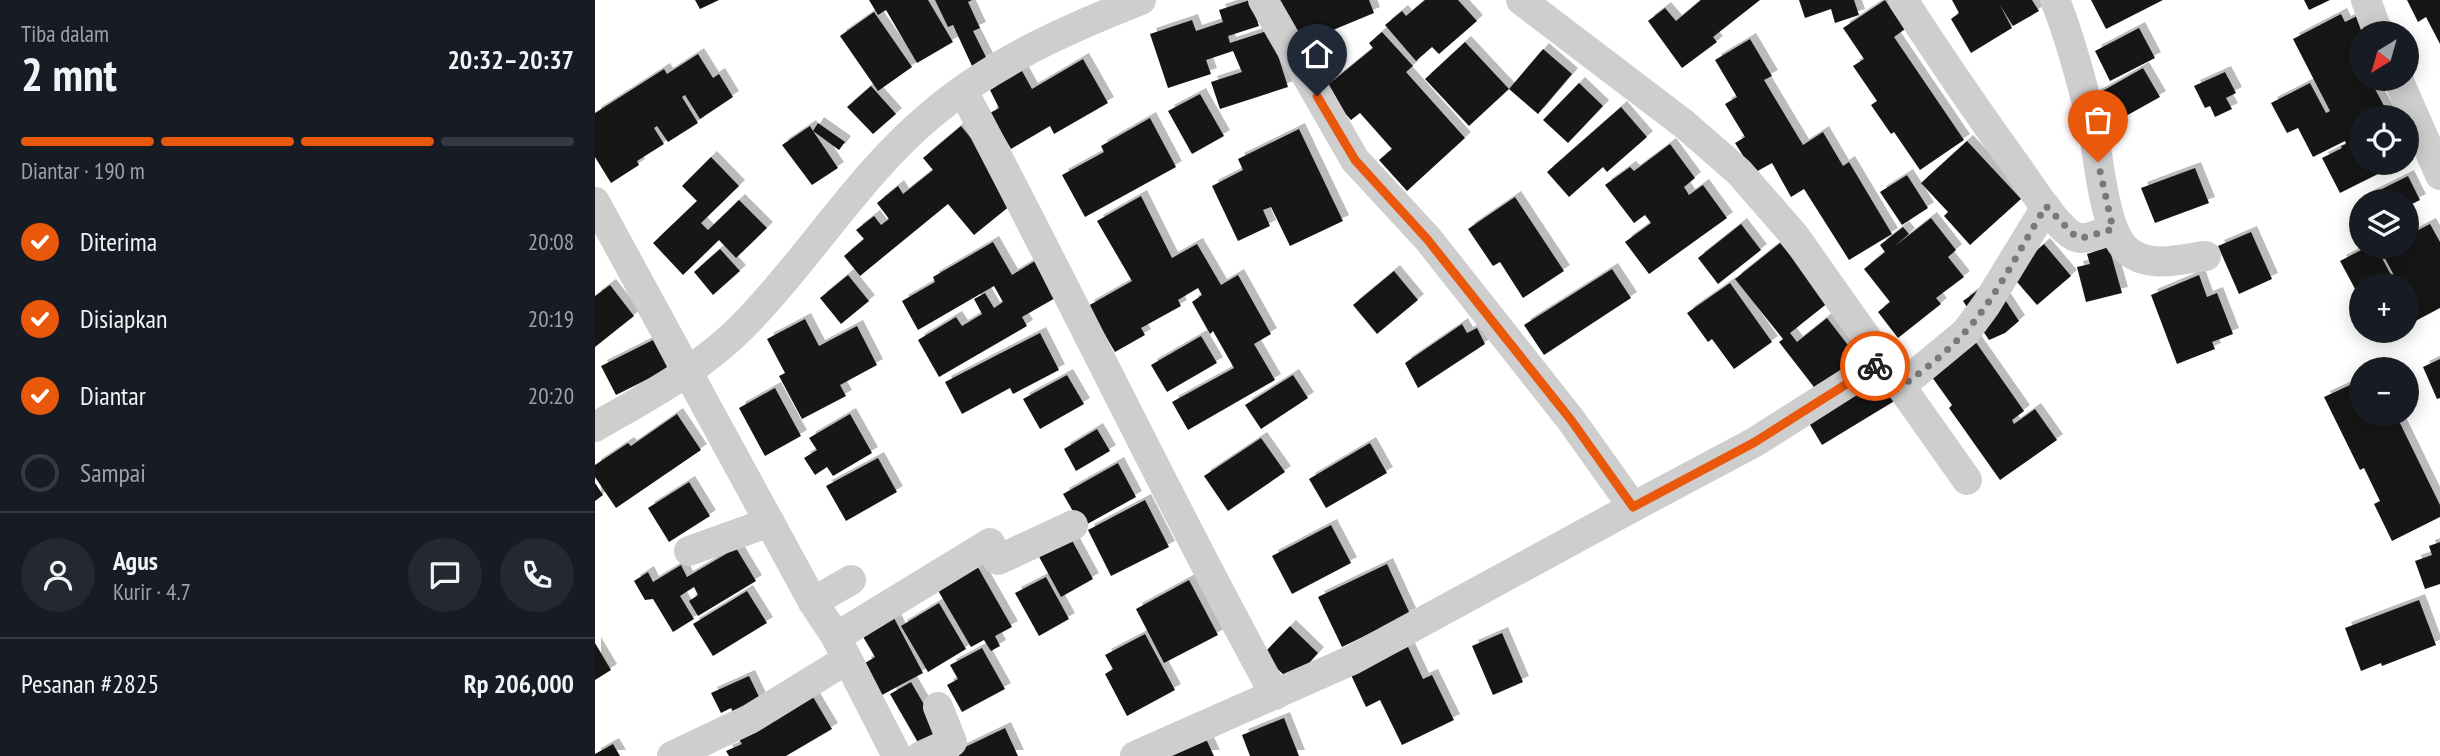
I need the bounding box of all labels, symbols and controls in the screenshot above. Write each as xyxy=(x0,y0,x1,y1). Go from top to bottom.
text: Tiba dalam xyxy=(21,19,109,48)
north arrow xyxy=(2349,21,2419,91)
map controls xyxy=(2349,21,2419,427)
pin xyxy=(1287,24,1347,96)
icon: home xyxy=(1298,35,1336,73)
text: 20:32–20:37 xyxy=(447,43,574,76)
text: 2 mnt xyxy=(21,44,117,104)
pin xyxy=(2068,90,2128,162)
icon: bag xyxy=(2079,101,2117,139)
button: locate xyxy=(2349,105,2419,175)
text: Diantar · 190 m xyxy=(21,156,145,185)
button: layers xyxy=(2349,189,2419,259)
icon: check xyxy=(21,223,59,261)
text: Diterima xyxy=(80,225,157,258)
text: 20:08 xyxy=(528,227,574,256)
button: + xyxy=(2349,273,2419,343)
icon: check xyxy=(21,300,59,338)
text: Disiapkan xyxy=(80,302,167,335)
text: 20:19 xyxy=(528,304,574,333)
courier xyxy=(1840,331,1910,401)
icon: bike xyxy=(1856,347,1894,385)
button: − xyxy=(2349,357,2419,427)
icon: check xyxy=(21,377,59,415)
text: Diantar xyxy=(80,379,146,412)
text: 20:20 xyxy=(528,381,574,410)
text: Sampai xyxy=(80,456,146,489)
button: person xyxy=(21,538,95,612)
button: chat xyxy=(408,538,482,612)
button: phone xyxy=(500,538,574,612)
text: Agus xyxy=(113,544,158,577)
text: Kurir · 4.7 xyxy=(113,577,191,606)
text: Pesanan #2825 xyxy=(21,667,159,700)
text: Rp 206,000 xyxy=(464,667,574,700)

